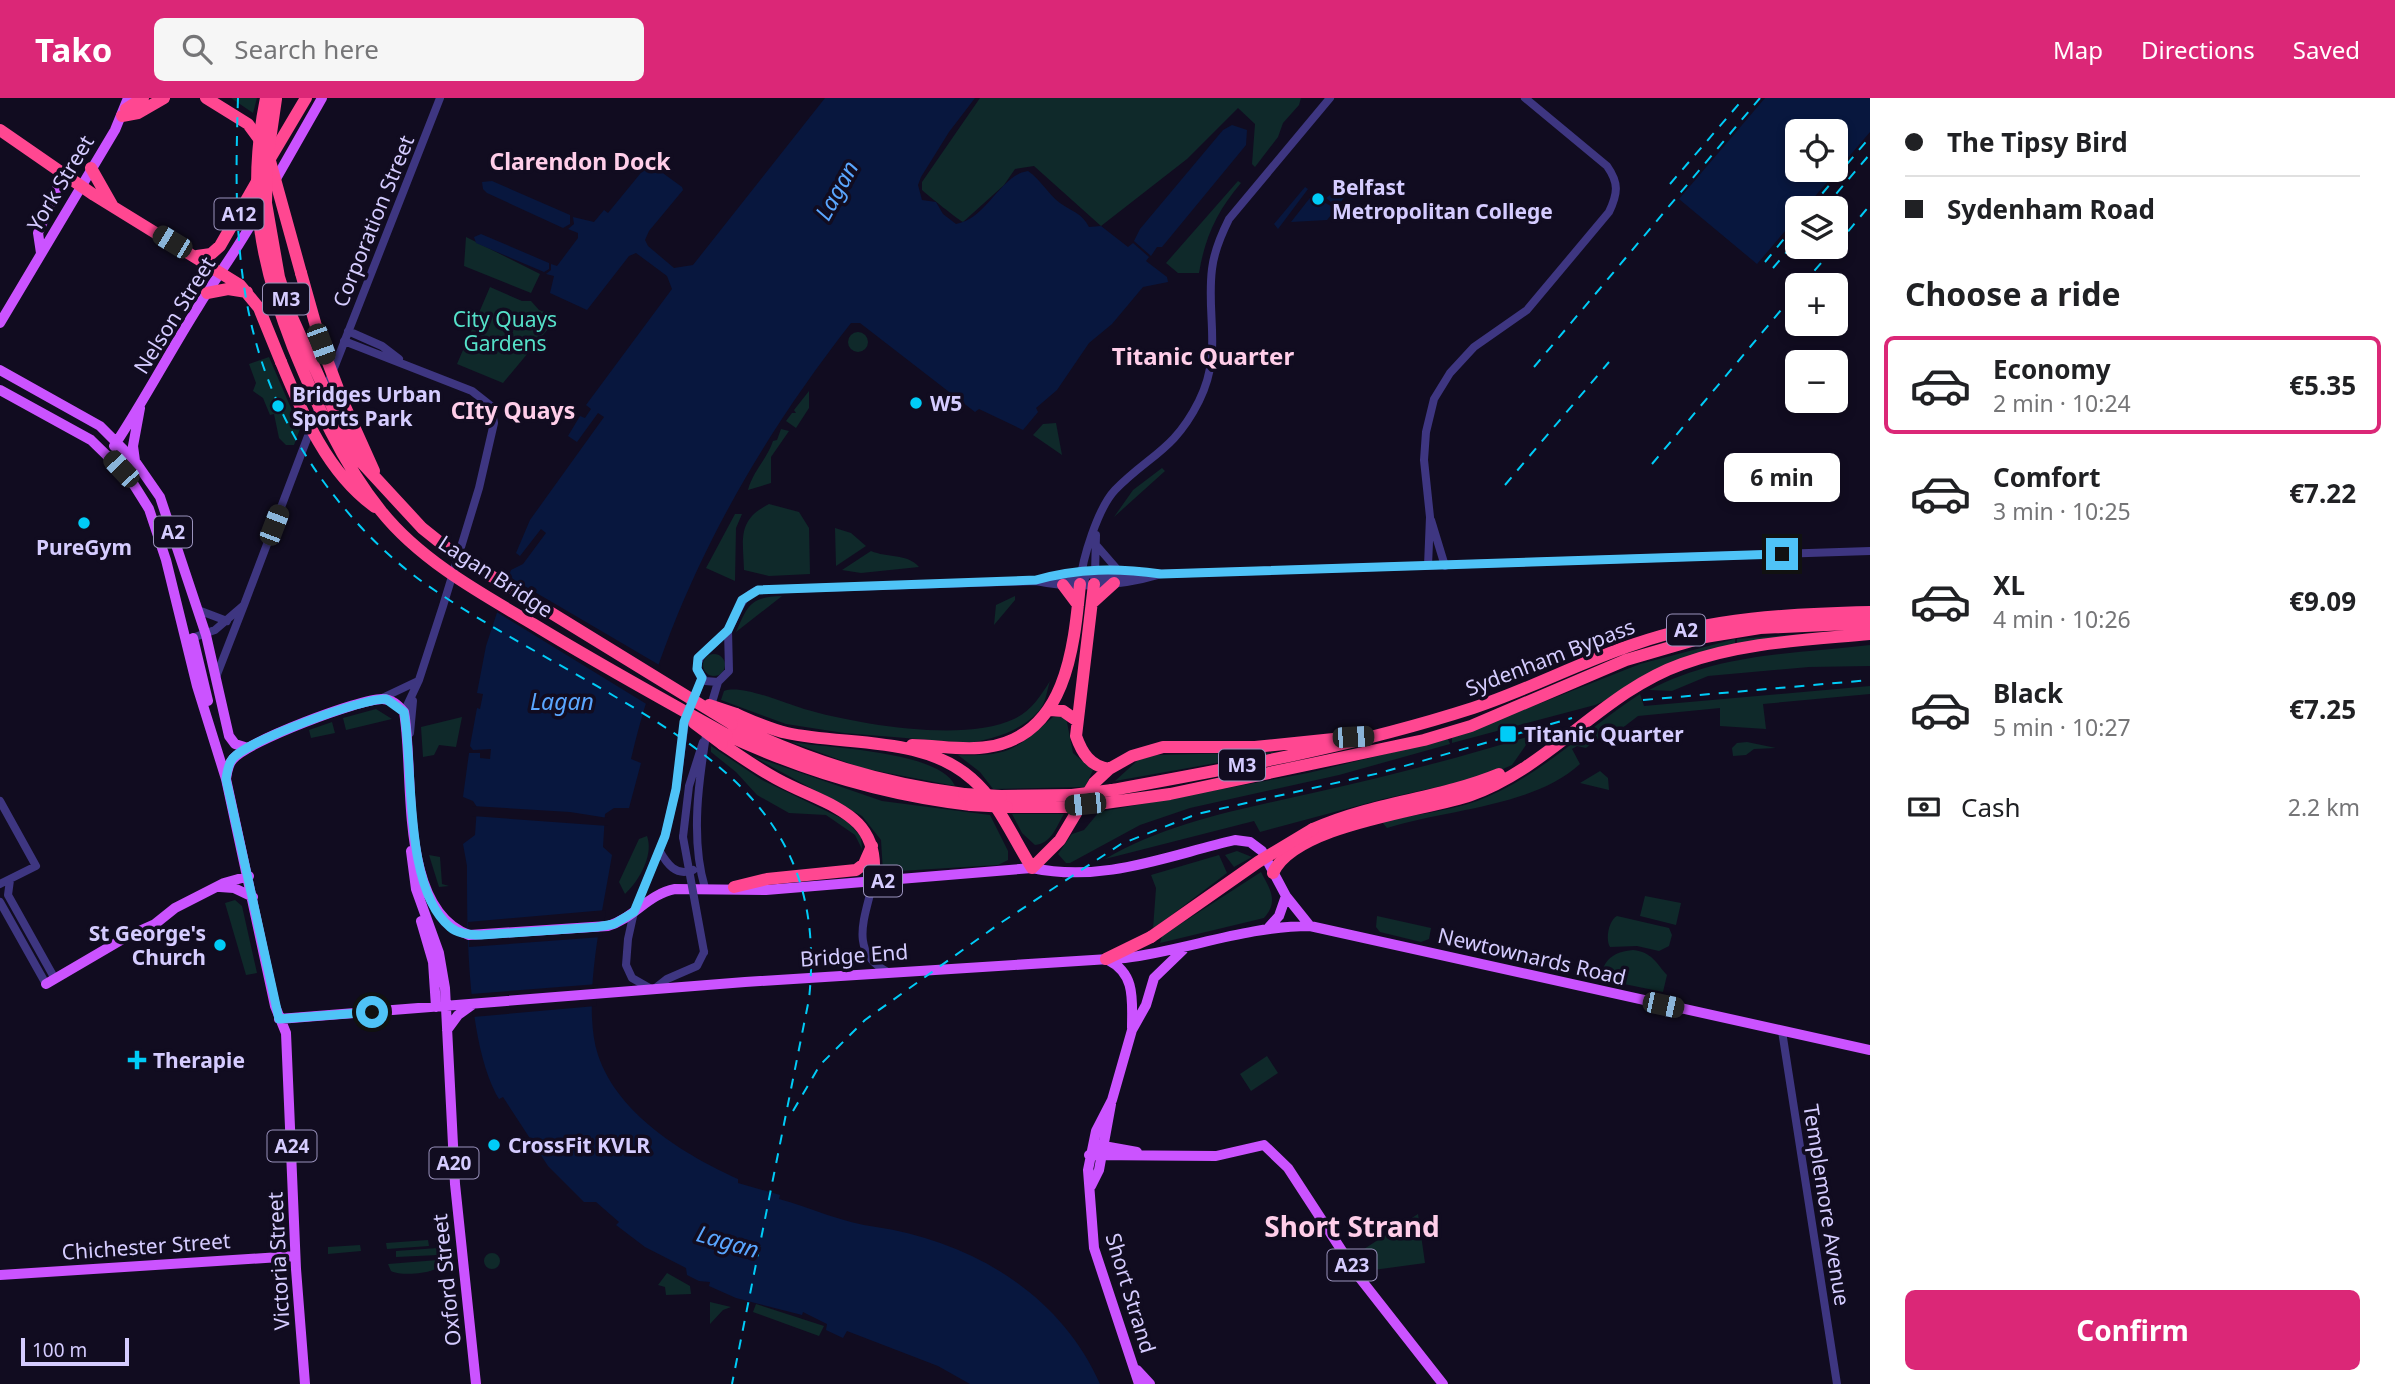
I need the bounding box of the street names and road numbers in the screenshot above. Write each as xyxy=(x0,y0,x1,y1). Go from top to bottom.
street label: York Street xyxy=(20,129,100,236)
street label: Corporation Street xyxy=(326,130,420,311)
road number: A12 xyxy=(215,198,264,230)
street label: Nelson Street xyxy=(127,251,221,379)
road number: M3 xyxy=(263,284,309,314)
road number: A2 xyxy=(154,516,192,547)
street label: Lagan Bridge xyxy=(433,528,559,624)
street label: Sydenham Bypass xyxy=(1461,612,1639,702)
road number: A2 xyxy=(1667,614,1705,646)
road number: M3 xyxy=(1219,750,1265,780)
road number: A2 xyxy=(864,866,902,896)
street label: Newtownards Road xyxy=(1435,921,1629,991)
street label: Bridge End xyxy=(799,937,909,973)
street label: Templemore Avenue xyxy=(1797,1102,1857,1308)
road number: A24 xyxy=(268,1130,316,1162)
road number: A20 xyxy=(430,1148,478,1178)
street label: Victoria Street xyxy=(260,1191,296,1331)
street label: Oxford Street xyxy=(425,1212,467,1347)
street label: Chichester Street xyxy=(61,1226,232,1266)
street label: Short Strand xyxy=(1099,1230,1163,1356)
road number: A23 xyxy=(1328,1250,1376,1280)

